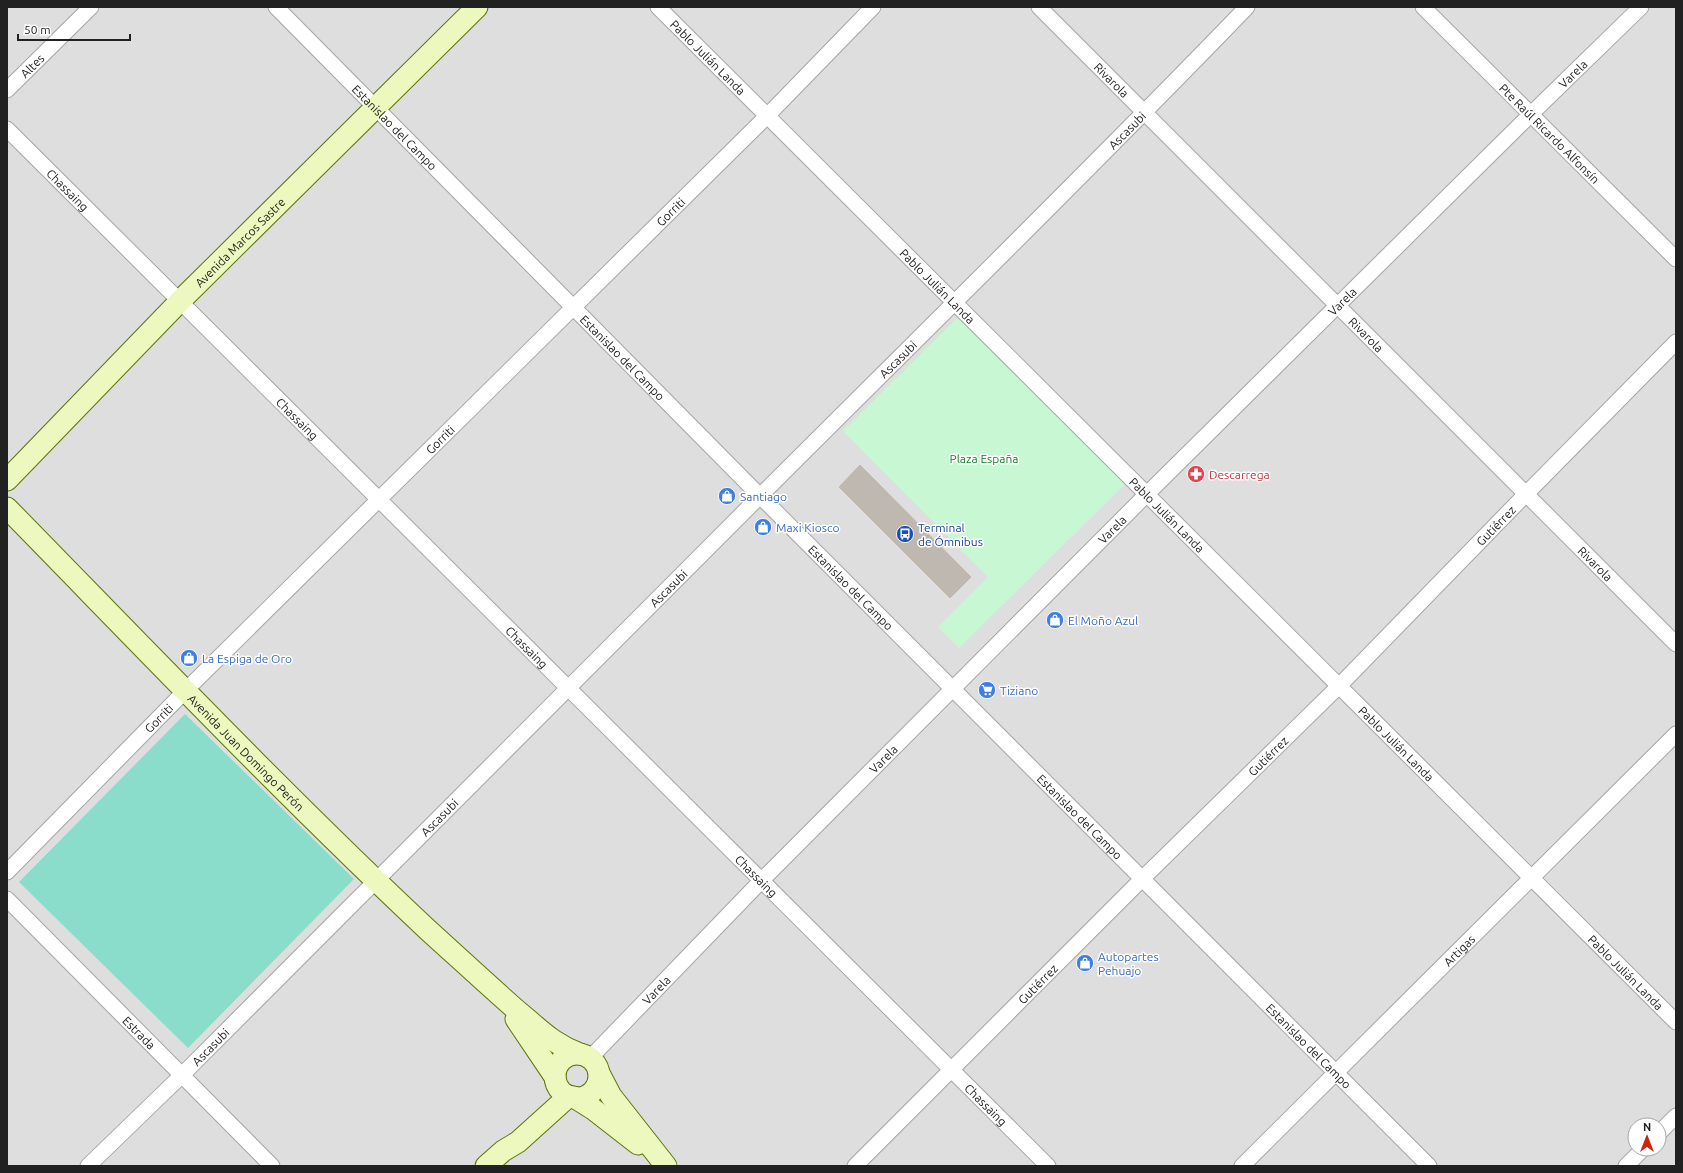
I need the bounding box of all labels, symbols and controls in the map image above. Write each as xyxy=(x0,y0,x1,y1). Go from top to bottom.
scale bar xyxy=(18,16,130,42)
street label: Pablo Julián Landa xyxy=(668,17,748,97)
text: 50 m xyxy=(24,23,51,36)
street label: Altes xyxy=(18,51,46,80)
street label: Varela xyxy=(1556,57,1589,90)
street label: Rivarola xyxy=(1092,60,1132,100)
street label: Pte Raúl Ricardo Alfonsín xyxy=(1497,81,1602,186)
street label: Estanislao del Campo xyxy=(350,82,440,172)
street label: Ascasubi xyxy=(1106,109,1148,151)
street label: Chassaing xyxy=(44,166,92,213)
street label: Avenida Marcos Sastre xyxy=(192,195,287,289)
street label: Gorriti xyxy=(653,195,687,228)
street label: Pablo Julián Landa xyxy=(898,246,978,326)
street label: Varela xyxy=(1325,284,1359,318)
street label: Estanislao del Campo xyxy=(578,312,668,403)
street label: Rivarola xyxy=(1346,314,1386,354)
street label: Ascasubi xyxy=(876,338,919,380)
street label: Chassaing xyxy=(274,395,321,442)
street label: Gorriti xyxy=(423,422,457,456)
park label: Plaza España xyxy=(949,452,1019,465)
pharmacy icon: Descarrega xyxy=(1186,464,1206,484)
place label: Descarrega xyxy=(1209,468,1270,481)
street label: Pablo Julián Landa xyxy=(1127,475,1207,555)
shop icon: Santiago xyxy=(717,486,737,506)
place label: Santiago xyxy=(740,490,787,503)
street label: Gutiérrez xyxy=(1473,502,1518,548)
street label: Varela xyxy=(1095,513,1129,546)
shop icon: Maxi Kiosco xyxy=(753,517,773,537)
place label: Maxi Kiosco xyxy=(776,521,840,534)
place label: Terminal de Ómnibus xyxy=(918,521,983,548)
bus stop icon: Terminal de Ómnibus xyxy=(895,524,915,544)
street label: Estanislao del Campo xyxy=(806,542,896,632)
street label: Rivarola xyxy=(1576,544,1615,583)
street label: Ascasubi xyxy=(647,567,689,609)
shop icon: El Moño Azul xyxy=(1045,610,1065,630)
place label: El Moño Azul xyxy=(1068,614,1138,627)
street label: Chassaing xyxy=(503,623,551,671)
shop icon: La Espiga de Oro xyxy=(179,648,199,668)
place label: La Espiga de Oro xyxy=(202,652,292,665)
supermarket icon: Tiziano xyxy=(977,680,997,700)
place label: Tiziano xyxy=(1000,684,1038,697)
street label: Avenida Juan Domingo Perón xyxy=(186,691,307,813)
street label: Gorriti xyxy=(142,701,175,735)
street label: Pablo Julián Landa xyxy=(1357,703,1437,783)
street label: Gutiérrez xyxy=(1245,733,1291,778)
street label: Varela xyxy=(866,742,900,775)
street label: Estanislao del Campo xyxy=(1035,771,1125,862)
street label: Ascasubi xyxy=(418,796,460,838)
street label: Chassaing xyxy=(733,852,780,899)
street label: Artigas xyxy=(1441,932,1477,968)
street label: Pablo Julián Landa xyxy=(1586,932,1666,1012)
place label: Autopartes Pehuajo xyxy=(1098,950,1159,977)
shop icon: Autopartes Pehuajo xyxy=(1075,953,1095,973)
street label: Gutiérrez xyxy=(1015,961,1060,1006)
street label: Varela xyxy=(639,973,673,1006)
street label: Estanislao del Campo xyxy=(1264,1001,1354,1091)
street label: Estrada xyxy=(121,1013,158,1051)
street label: Ascasubi xyxy=(189,1025,232,1068)
street label: Chassaing xyxy=(962,1081,1010,1128)
north arrow xyxy=(1627,1117,1667,1157)
text: N xyxy=(1643,1121,1651,1133)

